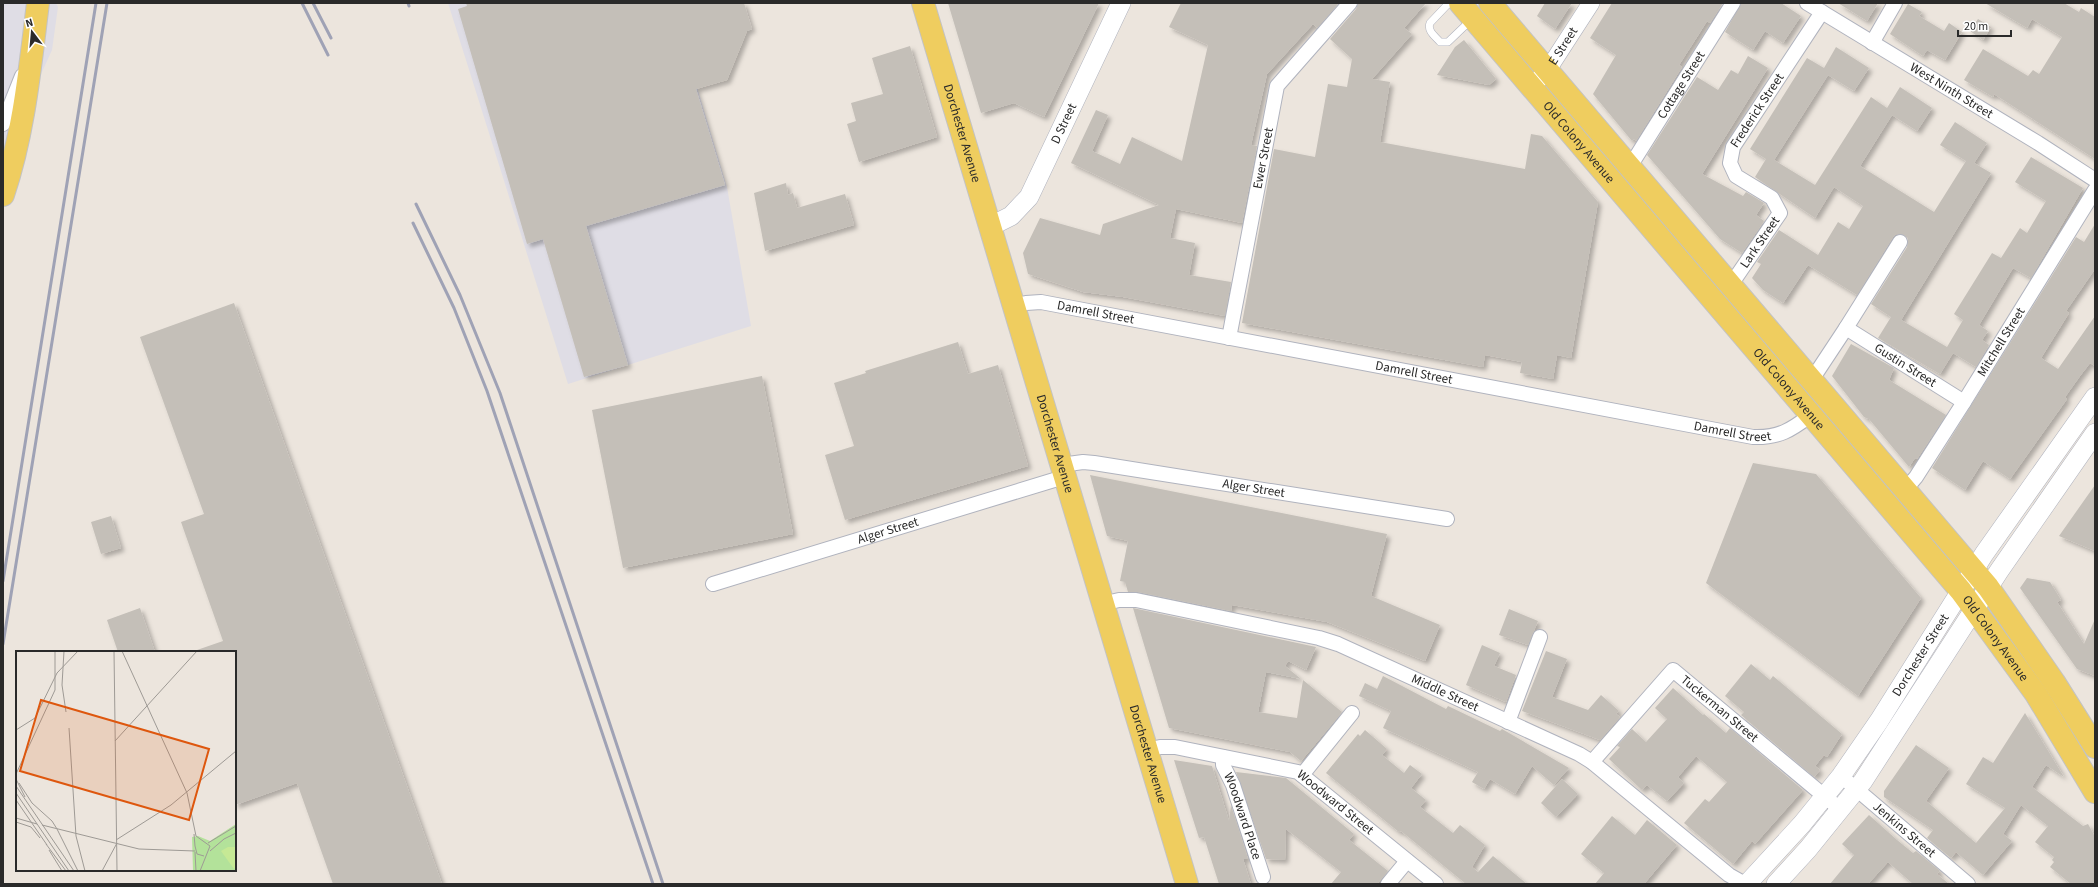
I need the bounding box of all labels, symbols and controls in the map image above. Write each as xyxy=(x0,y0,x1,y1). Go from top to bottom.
north arrow xyxy=(12,12,52,52)
scale bar xyxy=(1958,12,2011,38)
text: N xyxy=(24,15,35,31)
text: 20 m xyxy=(1964,18,1988,35)
street label: E Street xyxy=(1544,23,1582,69)
street label: Cottage Street xyxy=(1653,47,1710,123)
street label: West Ninth Street xyxy=(1907,58,1997,123)
street label: Frederick Street xyxy=(1726,69,1789,151)
street label: Dorchester Avenue xyxy=(939,82,985,185)
street label: Old Colony Avenue xyxy=(1539,97,1619,187)
street label: D Street xyxy=(1046,100,1081,147)
street label: Ewer Street xyxy=(1249,125,1278,191)
street label: Lark Street xyxy=(1736,212,1784,272)
street label: Damrell Street xyxy=(1056,296,1136,329)
street label: Mitchell Street xyxy=(1973,303,2030,380)
street label: Gustin Street xyxy=(1871,339,1940,392)
street label: Old Colony Avenue xyxy=(1749,344,1829,434)
street label: Damrell Street xyxy=(1374,357,1455,389)
street label: Dorchester Avenue xyxy=(1032,392,1078,495)
street label: Damrell Street xyxy=(1692,417,1773,446)
street label: Alger Street xyxy=(1221,475,1287,502)
street label: Alger Street xyxy=(855,513,921,548)
street label: Old Colony Avenue xyxy=(1958,592,2033,685)
street label: Dorchester Street xyxy=(1888,610,1954,700)
inset map xyxy=(16,651,236,871)
street label: Middle Street xyxy=(1409,670,1482,716)
street label: Tuckerman Street xyxy=(1677,671,1763,747)
street label: Dorchester Avenue xyxy=(1125,703,1171,805)
street label: Woodward Street xyxy=(1293,766,1378,839)
street label: Woodward Place xyxy=(1219,770,1266,862)
street label: Jenkins Street xyxy=(1869,798,1940,862)

